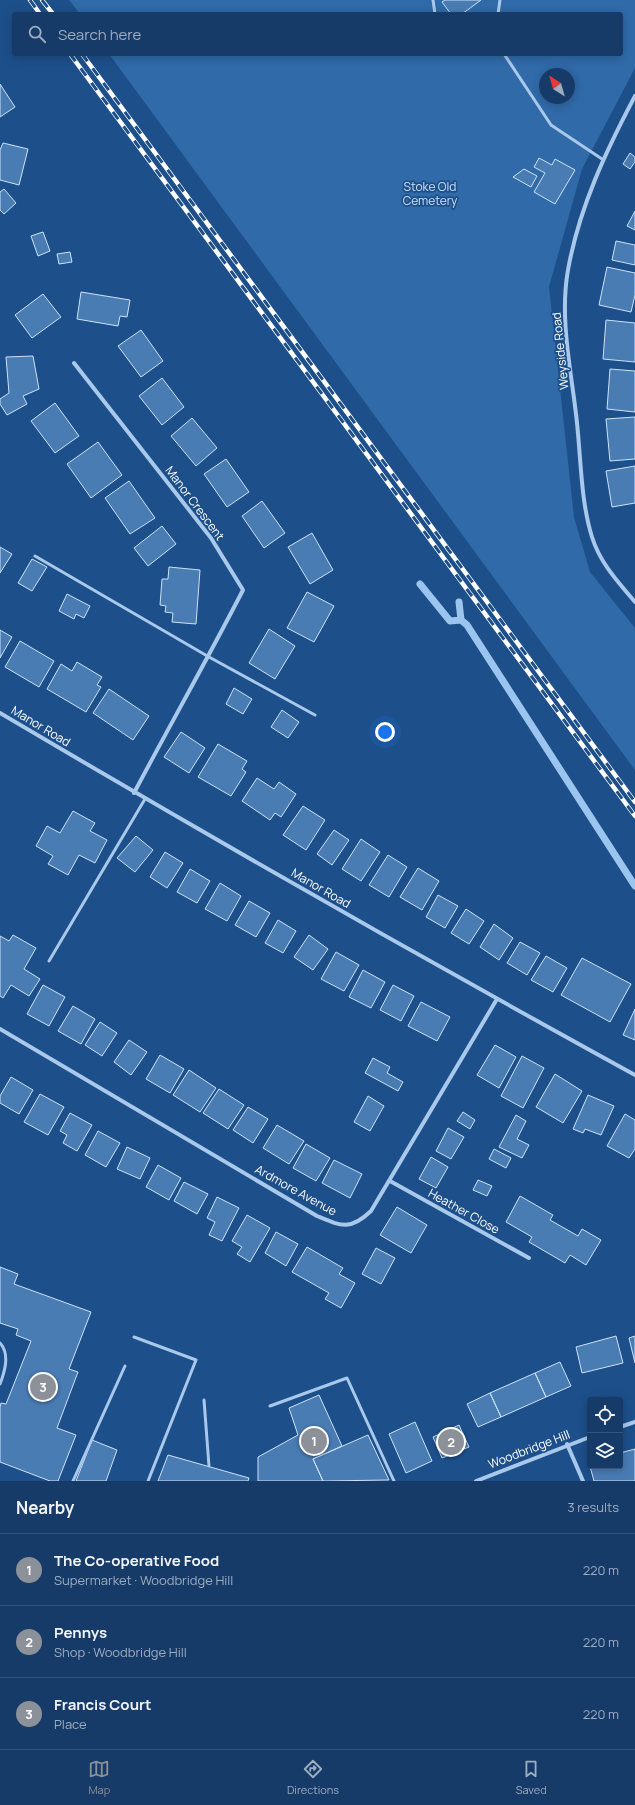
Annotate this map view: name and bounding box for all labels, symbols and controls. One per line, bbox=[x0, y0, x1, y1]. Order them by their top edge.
search box bbox=[12, 12, 623, 56]
icon: search bbox=[26, 23, 48, 45]
text: Search here bbox=[58, 24, 141, 45]
north arrow bbox=[539, 68, 575, 104]
park label: Stoke Old Cemetery bbox=[403, 178, 458, 209]
street label: Weyside Road bbox=[547, 311, 573, 391]
street label: Manor Crescent bbox=[161, 462, 229, 544]
street label: Manor Road bbox=[8, 702, 74, 750]
your location bbox=[375, 722, 395, 742]
street label: Manor Road bbox=[288, 864, 354, 912]
street label: Ardmore Avenue bbox=[252, 1161, 340, 1219]
street label: Heather Close bbox=[425, 1184, 503, 1238]
pin: 3 bbox=[30, 1372, 56, 1402]
map controls bbox=[587, 1397, 623, 1469]
button: locate bbox=[587, 1397, 623, 1433]
pin: 1 bbox=[301, 1426, 327, 1456]
street label: Woodbridge Hill bbox=[486, 1426, 572, 1472]
pin: 2 bbox=[438, 1427, 464, 1457]
button: layers bbox=[587, 1433, 623, 1469]
text: Nearby bbox=[16, 1496, 74, 1519]
text: 3 results bbox=[567, 1498, 619, 1516]
text: The Co-operative Food bbox=[54, 1550, 219, 1571]
text: 1 bbox=[26, 1561, 32, 1579]
text: 220 m bbox=[583, 1561, 619, 1579]
text: Supermarket · Woodbridge Hill bbox=[54, 1571, 233, 1589]
text: Pennys bbox=[54, 1622, 107, 1643]
text: 2 bbox=[25, 1633, 33, 1651]
text: 220 m bbox=[583, 1633, 619, 1651]
text: Shop · Woodbridge Hill bbox=[54, 1643, 187, 1661]
text: Francis Court bbox=[54, 1694, 152, 1715]
text: 3 bbox=[25, 1705, 33, 1723]
text: 220 m bbox=[583, 1705, 619, 1723]
text: Place bbox=[54, 1715, 87, 1733]
tab: Map bbox=[88, 1758, 110, 1797]
tab: Directions bbox=[287, 1758, 339, 1797]
tab: Saved bbox=[516, 1758, 547, 1797]

